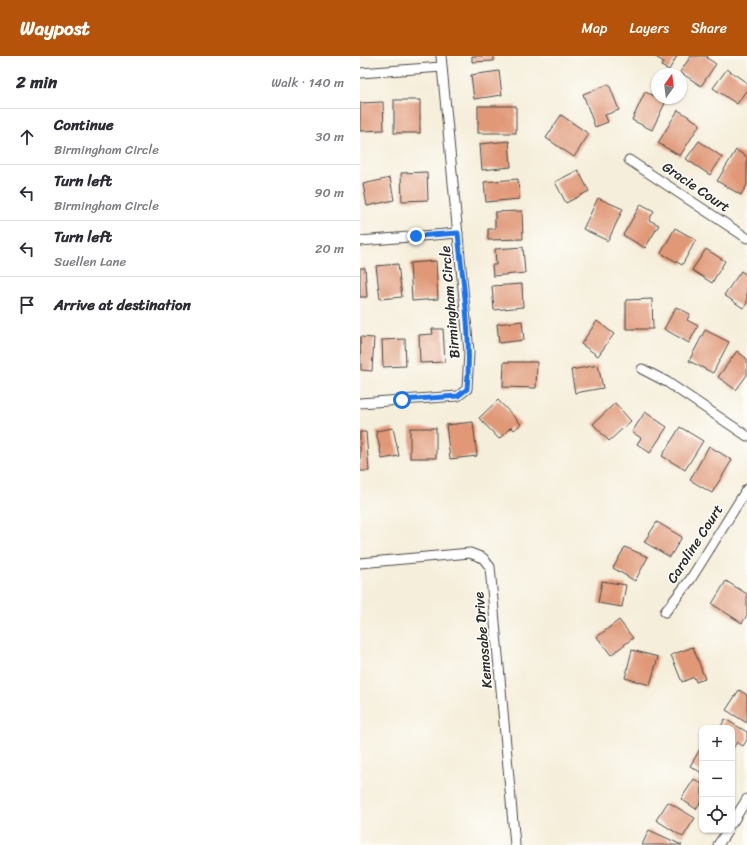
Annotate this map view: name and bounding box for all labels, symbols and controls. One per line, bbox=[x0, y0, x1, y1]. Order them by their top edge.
text: Waypost bbox=[20, 12, 90, 45]
text: Map bbox=[582, 16, 607, 41]
text: Layers bbox=[629, 16, 669, 41]
text: Share bbox=[691, 16, 727, 41]
text: 2 min bbox=[16, 67, 57, 97]
north arrow bbox=[651, 68, 687, 104]
text: Walk · 140 m bbox=[271, 71, 344, 94]
text: Continue bbox=[54, 112, 114, 138]
text: 30 m bbox=[315, 125, 344, 148]
icon: ahead bbox=[16, 126, 38, 148]
text: Birmingham Circle bbox=[54, 138, 159, 161]
street label: Gracie Court bbox=[657, 155, 735, 219]
text: Turn left bbox=[54, 168, 112, 194]
text: 90 m bbox=[314, 181, 344, 204]
icon: left bbox=[16, 182, 38, 204]
text: Birmingham Circle bbox=[54, 194, 159, 217]
text: Turn left bbox=[54, 224, 112, 250]
route end bbox=[407, 227, 425, 245]
text: 20 m bbox=[315, 237, 344, 260]
icon: left bbox=[16, 238, 38, 260]
street label: Birmingham Circle bbox=[433, 245, 467, 359]
text: Suellen Lane bbox=[54, 250, 126, 273]
text: Arrive at destination bbox=[54, 292, 191, 318]
icon: arrive bbox=[16, 294, 38, 316]
route start bbox=[393, 391, 411, 409]
street label: Caroline Court bbox=[660, 499, 730, 589]
street label: Kemosabe Drive bbox=[466, 591, 500, 689]
map controls bbox=[699, 725, 735, 833]
button: + bbox=[699, 725, 735, 761]
button: − bbox=[699, 761, 735, 797]
button: locate bbox=[699, 797, 735, 833]

